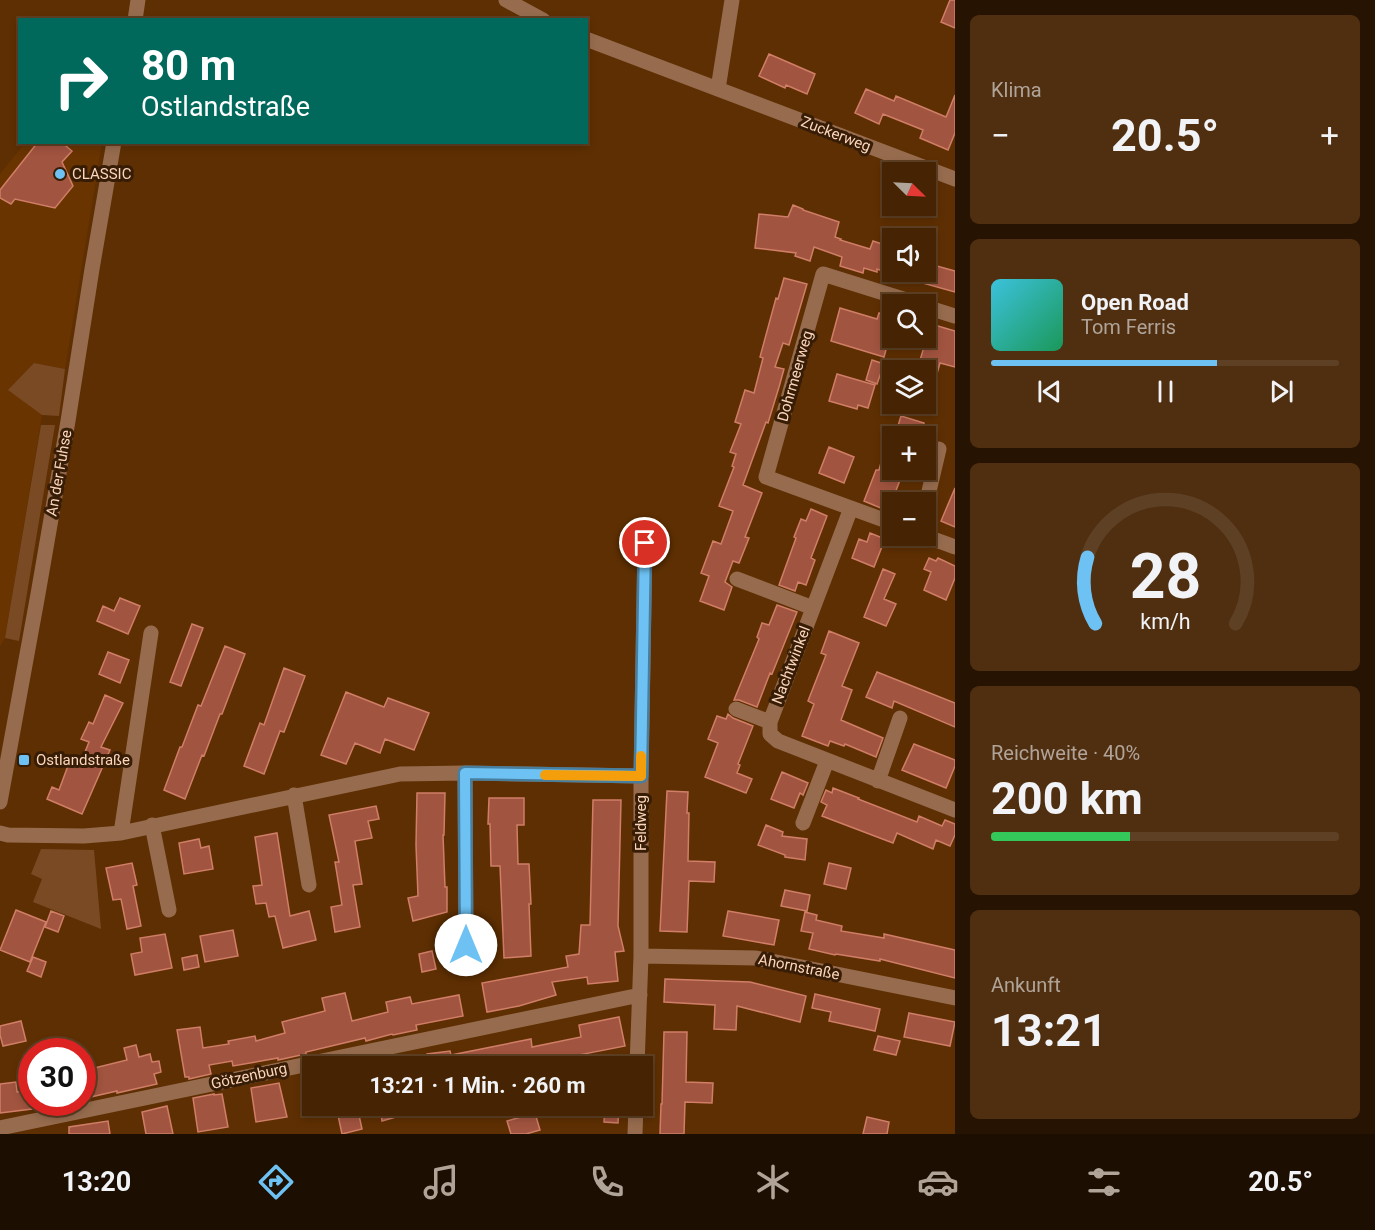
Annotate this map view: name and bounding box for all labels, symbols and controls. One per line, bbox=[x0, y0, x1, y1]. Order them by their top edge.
text: 80 m bbox=[141, 41, 236, 90]
icon: right bbox=[42, 42, 120, 120]
text: Klima bbox=[991, 78, 1042, 102]
text: Ostlandstraße bbox=[141, 91, 310, 123]
text: 20.5° bbox=[1111, 109, 1219, 162]
street label: Zuckerweg bbox=[799, 112, 873, 156]
text: − bbox=[991, 116, 1010, 155]
text: + bbox=[1320, 116, 1339, 155]
north arrow bbox=[882, 162, 936, 216]
map controls bbox=[882, 162, 936, 546]
place label: CLASSIC bbox=[72, 165, 132, 183]
marker: CLASSIC bbox=[53, 167, 67, 181]
button: sound bbox=[882, 228, 936, 282]
text: Open Road bbox=[1081, 290, 1189, 315]
button: search bbox=[882, 294, 936, 348]
text: Tom Ferris bbox=[1081, 315, 1176, 339]
street label: Dohrmeerweg bbox=[773, 328, 817, 424]
button: layers bbox=[882, 360, 936, 414]
icon: previous bbox=[1033, 375, 1066, 408]
icon: pause bbox=[1149, 375, 1182, 408]
icon: next bbox=[1265, 375, 1298, 408]
button: + bbox=[882, 426, 936, 480]
street label: An der Fuhse bbox=[43, 428, 75, 518]
button: − bbox=[882, 492, 936, 546]
pin bbox=[619, 517, 670, 568]
icon: arrive bbox=[628, 526, 661, 559]
text: 28 bbox=[1129, 540, 1201, 613]
text: km/h bbox=[1140, 609, 1190, 634]
street label: Nachtwinkel bbox=[768, 623, 814, 707]
text: Reichweite · 40% bbox=[991, 741, 1140, 765]
place label: Ostlandstraße bbox=[36, 751, 130, 769]
marker: Ostlandstraße bbox=[17, 753, 31, 767]
text: 200 km bbox=[991, 772, 1143, 825]
street label: Feldweg bbox=[632, 795, 650, 851]
position arrow bbox=[434, 913, 498, 977]
street label: Ahornstraße bbox=[757, 950, 841, 984]
text: Ankunft bbox=[991, 973, 1061, 997]
text: 13:21 bbox=[991, 1004, 1107, 1057]
speed limit sign: 30 bbox=[18, 1038, 96, 1116]
street label: Götzenburg bbox=[209, 1059, 289, 1093]
text: 13:21 · 1 Min. · 260 m bbox=[369, 1073, 586, 1098]
icon: directions bbox=[255, 1161, 297, 1203]
icon: music bbox=[420, 1161, 462, 1203]
icon: phone bbox=[586, 1161, 628, 1203]
icon: climate bbox=[752, 1161, 794, 1203]
icon: car bbox=[917, 1161, 959, 1203]
icon: filters bbox=[1083, 1161, 1125, 1203]
text: 13:20 bbox=[62, 1166, 131, 1198]
text: 20.5° bbox=[1248, 1166, 1313, 1198]

